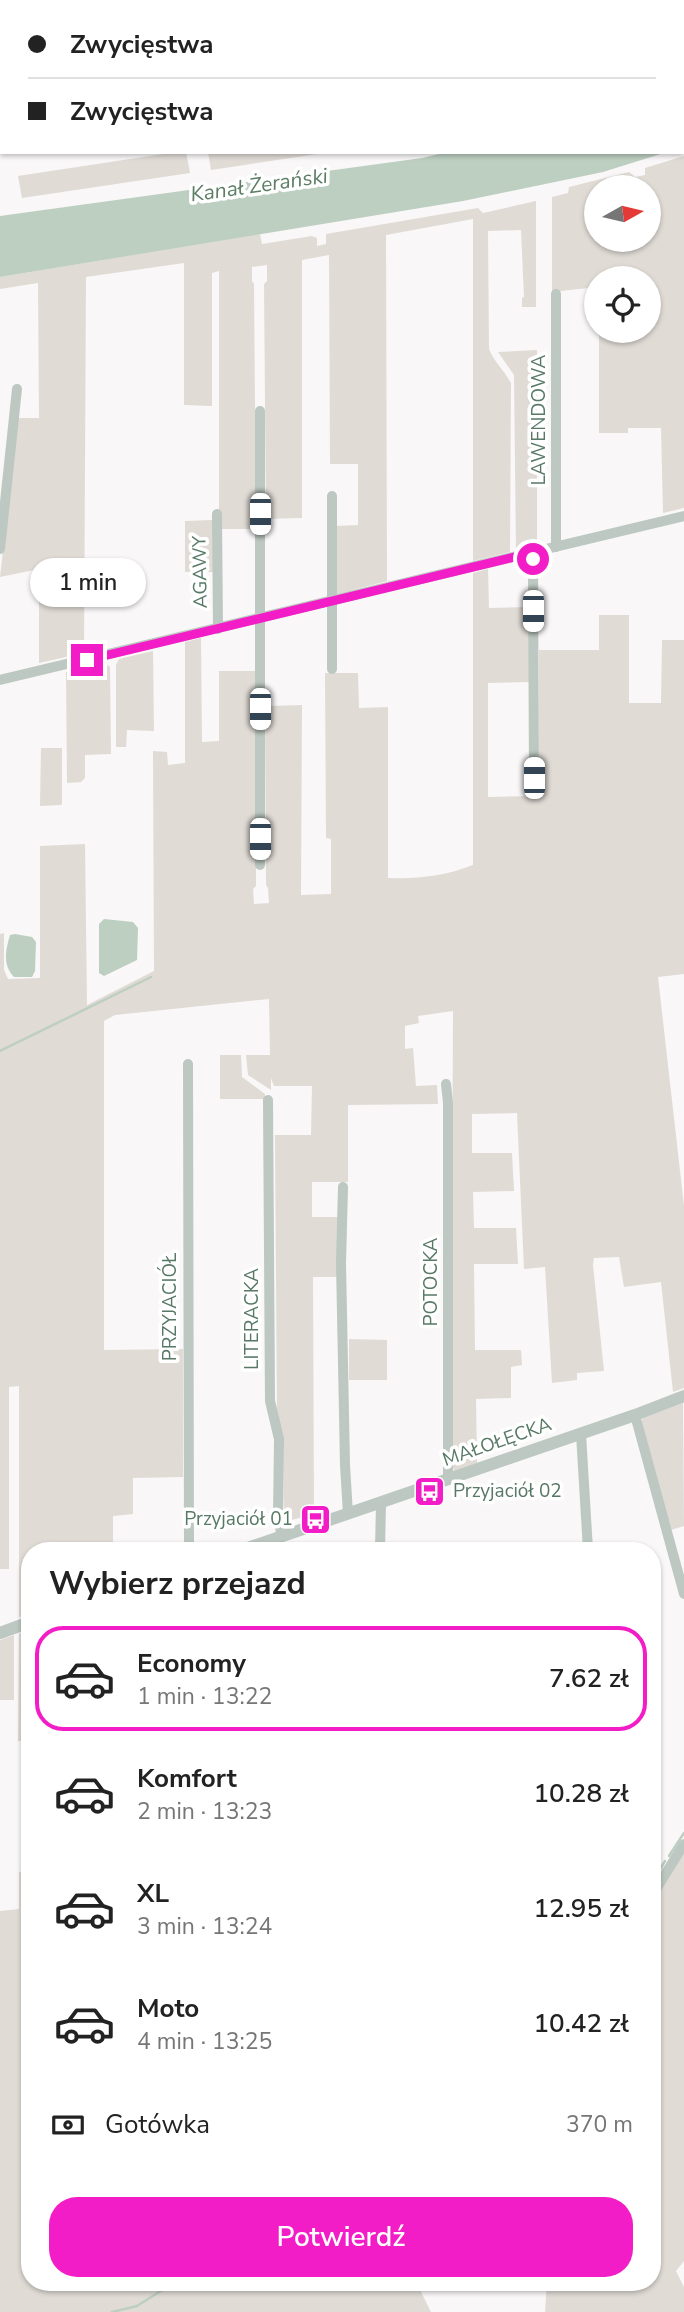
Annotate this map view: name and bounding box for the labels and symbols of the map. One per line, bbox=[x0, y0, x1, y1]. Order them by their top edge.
water label: Kanał Żerański bbox=[189, 161, 330, 208]
north arrow bbox=[584, 175, 662, 252]
street label: LAWENDOWA bbox=[526, 354, 552, 485]
car bbox=[250, 493, 271, 535]
street label: AGAWY bbox=[186, 535, 214, 609]
route start bbox=[517, 543, 549, 575]
callout: 1 min bbox=[29, 558, 145, 608]
car bbox=[523, 590, 544, 632]
route end bbox=[71, 644, 103, 676]
car bbox=[250, 688, 271, 730]
car bbox=[524, 757, 545, 799]
car bbox=[250, 818, 271, 860]
street label: POTOCKA bbox=[418, 1237, 444, 1326]
street label: PRZYJACIÓŁ bbox=[157, 1252, 183, 1361]
street label: LITERACKA bbox=[239, 1268, 265, 1370]
street label: MAŁOŁĘCKA bbox=[439, 1411, 555, 1473]
bus stop icon: Przyjaciół 02 bbox=[413, 1474, 447, 1508]
place label: Przyjaciół 02 bbox=[453, 1478, 562, 1504]
bus stop icon: Przyjaciół 01 bbox=[299, 1502, 333, 1536]
place label: Przyjaciół 01 bbox=[184, 1506, 293, 1532]

